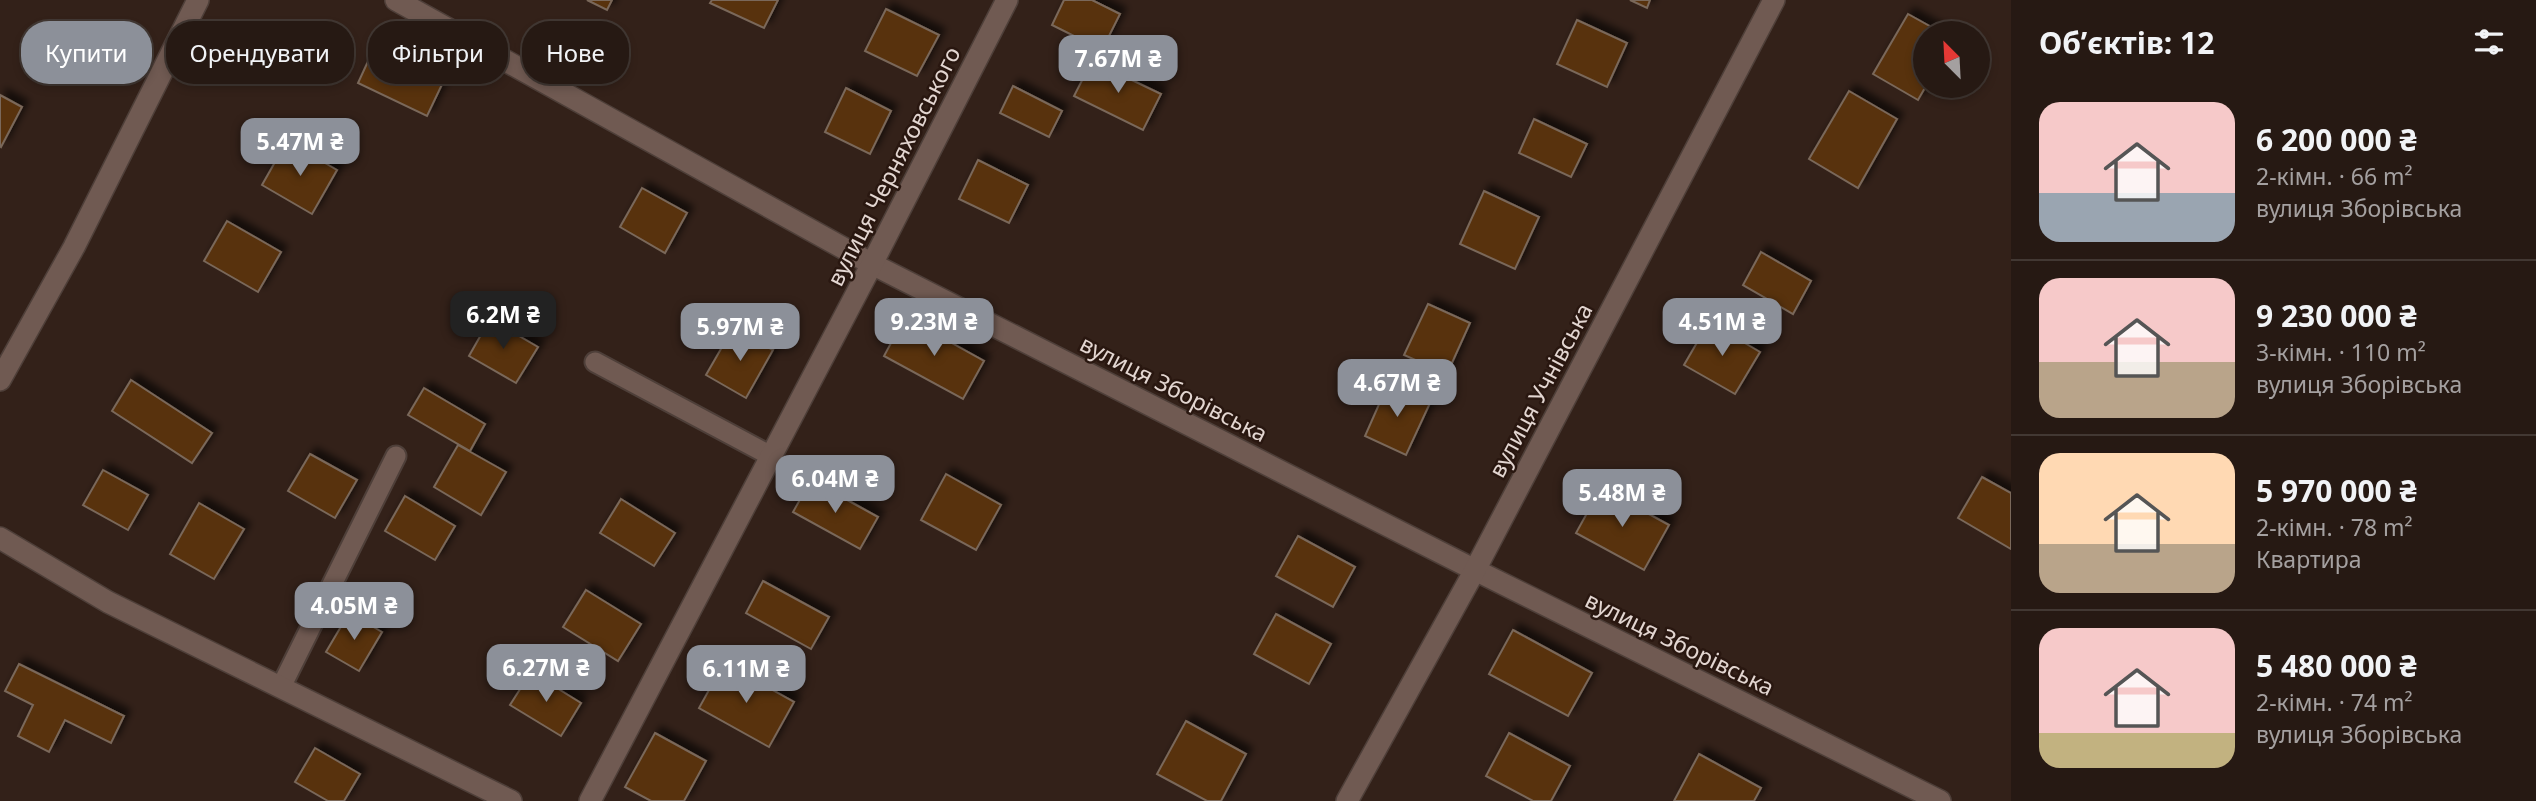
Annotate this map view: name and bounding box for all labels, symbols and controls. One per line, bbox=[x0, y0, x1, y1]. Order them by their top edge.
chip: Купити bbox=[21, 21, 152, 84]
chip: Орендувати bbox=[166, 21, 354, 84]
chip: Фільтри bbox=[368, 21, 508, 84]
chip: Нове bbox=[522, 21, 629, 84]
north arrow bbox=[1913, 21, 1990, 98]
map controls bbox=[1913, 21, 1990, 98]
text: Об’єктів: 12 bbox=[2039, 22, 2214, 63]
icon: filters bbox=[2470, 23, 2508, 61]
pin: 7.67M ₴ bbox=[1053, 36, 1183, 95]
street label: вулиця Черняховського bbox=[819, 41, 967, 291]
text: 7.67M ₴ bbox=[1075, 42, 1161, 74]
pin: 5.47M ₴ bbox=[235, 118, 365, 178]
text: 6 200 000 ₴ bbox=[2256, 119, 2417, 160]
text: 5.47M ₴ bbox=[257, 125, 343, 157]
icon: home bbox=[2095, 130, 2179, 214]
text: 2-кімн. · 66 m² bbox=[2256, 160, 2413, 192]
text: вулиця Зборівська bbox=[2256, 192, 2462, 224]
pin: 6.2M ₴ bbox=[446, 292, 560, 351]
text: 9 230 000 ₴ bbox=[2256, 295, 2417, 336]
street label: вулиця Учнівська bbox=[1481, 297, 1599, 483]
text: 6.2M ₴ bbox=[466, 298, 540, 330]
pin: 9.23M ₴ bbox=[869, 298, 999, 358]
pin: 4.51M ₴ bbox=[1657, 298, 1787, 358]
pin: 5.97M ₴ bbox=[675, 304, 805, 363]
text: 9.23M ₴ bbox=[891, 305, 977, 337]
text: 4.51M ₴ bbox=[1679, 305, 1765, 337]
icon: home bbox=[2095, 306, 2179, 390]
text: 5.97M ₴ bbox=[697, 310, 783, 342]
street label: вулиця Зборівська bbox=[1075, 327, 1273, 449]
text: 3-кімн. · 110 m² bbox=[2256, 336, 2426, 368]
pin: 4.67M ₴ bbox=[1332, 360, 1462, 419]
text: 4.67M ₴ bbox=[1354, 366, 1440, 398]
text: вулиця Зборівська bbox=[2256, 368, 2462, 400]
pin: 6.04M ₴ bbox=[770, 456, 900, 515]
text: 6.04M ₴ bbox=[792, 462, 878, 494]
pin: 5.48M ₴ bbox=[1557, 470, 1687, 529]
text: 5 970 000 ₴ bbox=[2256, 470, 2417, 511]
text: 5.48M ₴ bbox=[1579, 476, 1665, 508]
icon: home bbox=[2095, 481, 2179, 565]
text: 2-кімн. · 78 m² bbox=[2256, 511, 2413, 543]
text: Квартира bbox=[2256, 543, 2362, 575]
pin: 4.05M ₴ bbox=[289, 582, 419, 642]
street label: вулиця Зборівська bbox=[1580, 583, 1780, 703]
text: 4.05M ₴ bbox=[311, 589, 397, 621]
pin: 6.27M ₴ bbox=[481, 644, 611, 704]
text: 5 480 000 ₴ bbox=[2256, 645, 2417, 686]
pin: 6.11M ₴ bbox=[681, 646, 811, 705]
text: 6.27M ₴ bbox=[503, 651, 589, 683]
text: 6.11M ₴ bbox=[703, 652, 789, 684]
icon: home bbox=[2095, 656, 2179, 740]
text: 2-кімн. · 74 m² bbox=[2256, 686, 2413, 718]
text: вулиця Зборівська bbox=[2256, 718, 2462, 750]

